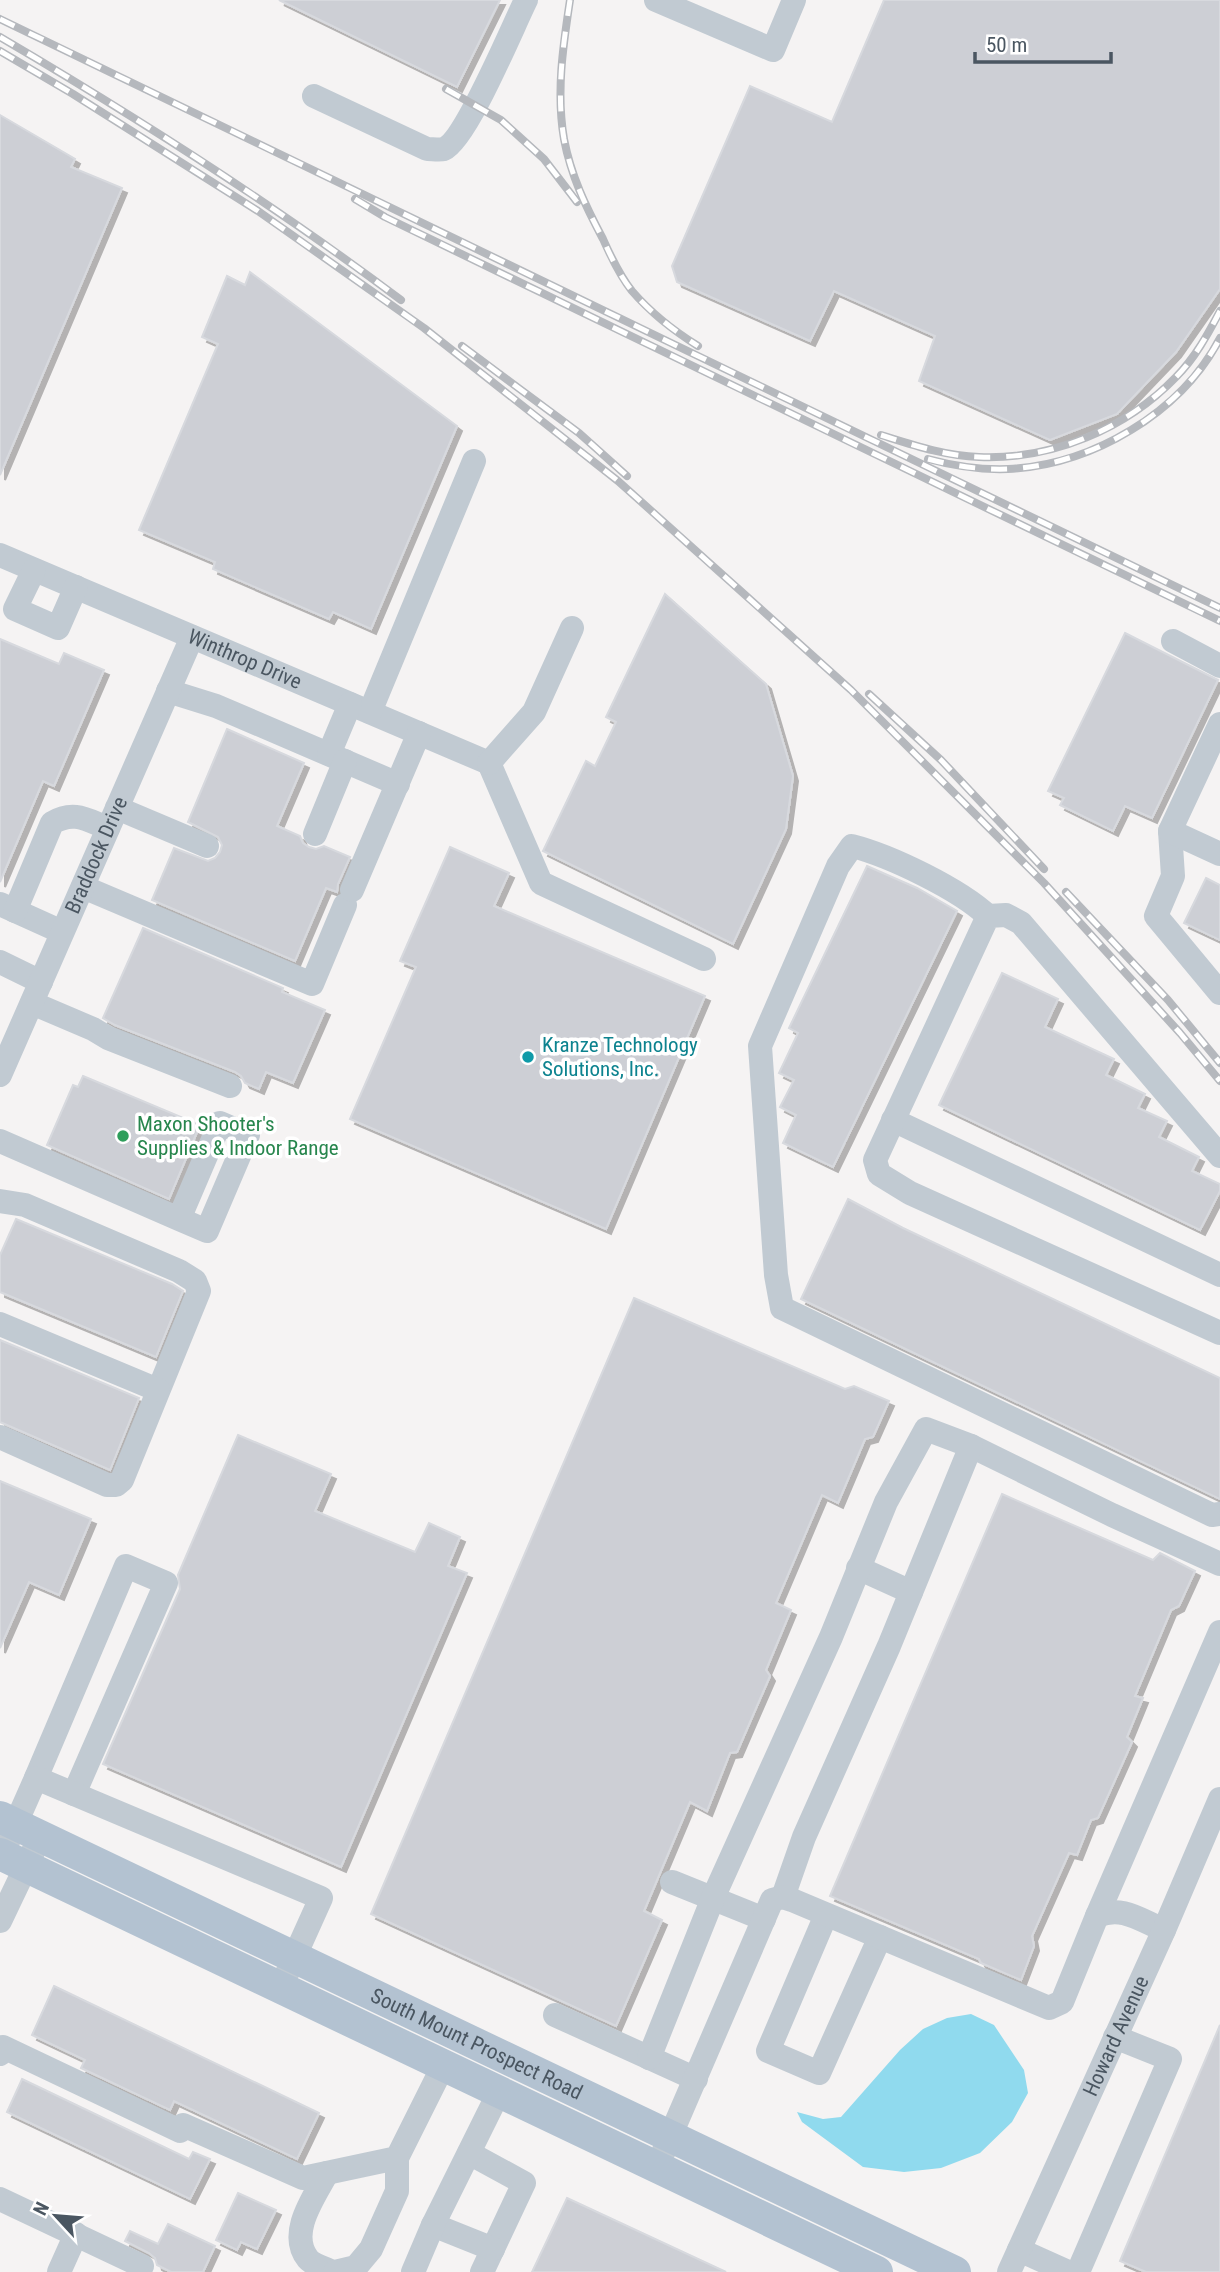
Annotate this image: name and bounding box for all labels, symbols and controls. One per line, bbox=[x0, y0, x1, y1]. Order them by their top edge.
scale bar bbox=[975, 21, 1112, 65]
text: 50 m bbox=[986, 33, 1027, 57]
street label: Winthrop Drive bbox=[184, 624, 305, 694]
street label: Braddock Drive bbox=[60, 793, 132, 917]
place label: Kranze Technology Solutions, Inc. bbox=[542, 1033, 698, 1081]
marker: Kranze Technology Solutions, Inc. bbox=[520, 1049, 536, 1065]
place label: Maxon Shooter's Supplies & Indoor Range bbox=[137, 1112, 339, 1160]
marker: Maxon Shooter's Supplies & Indoor Range bbox=[115, 1128, 131, 1144]
street label: Howard Avenue bbox=[1078, 1972, 1154, 2100]
street label: South Mount Prospect Road bbox=[367, 1983, 586, 2105]
north arrow bbox=[21, 2181, 91, 2251]
text: N bbox=[28, 2198, 54, 2219]

